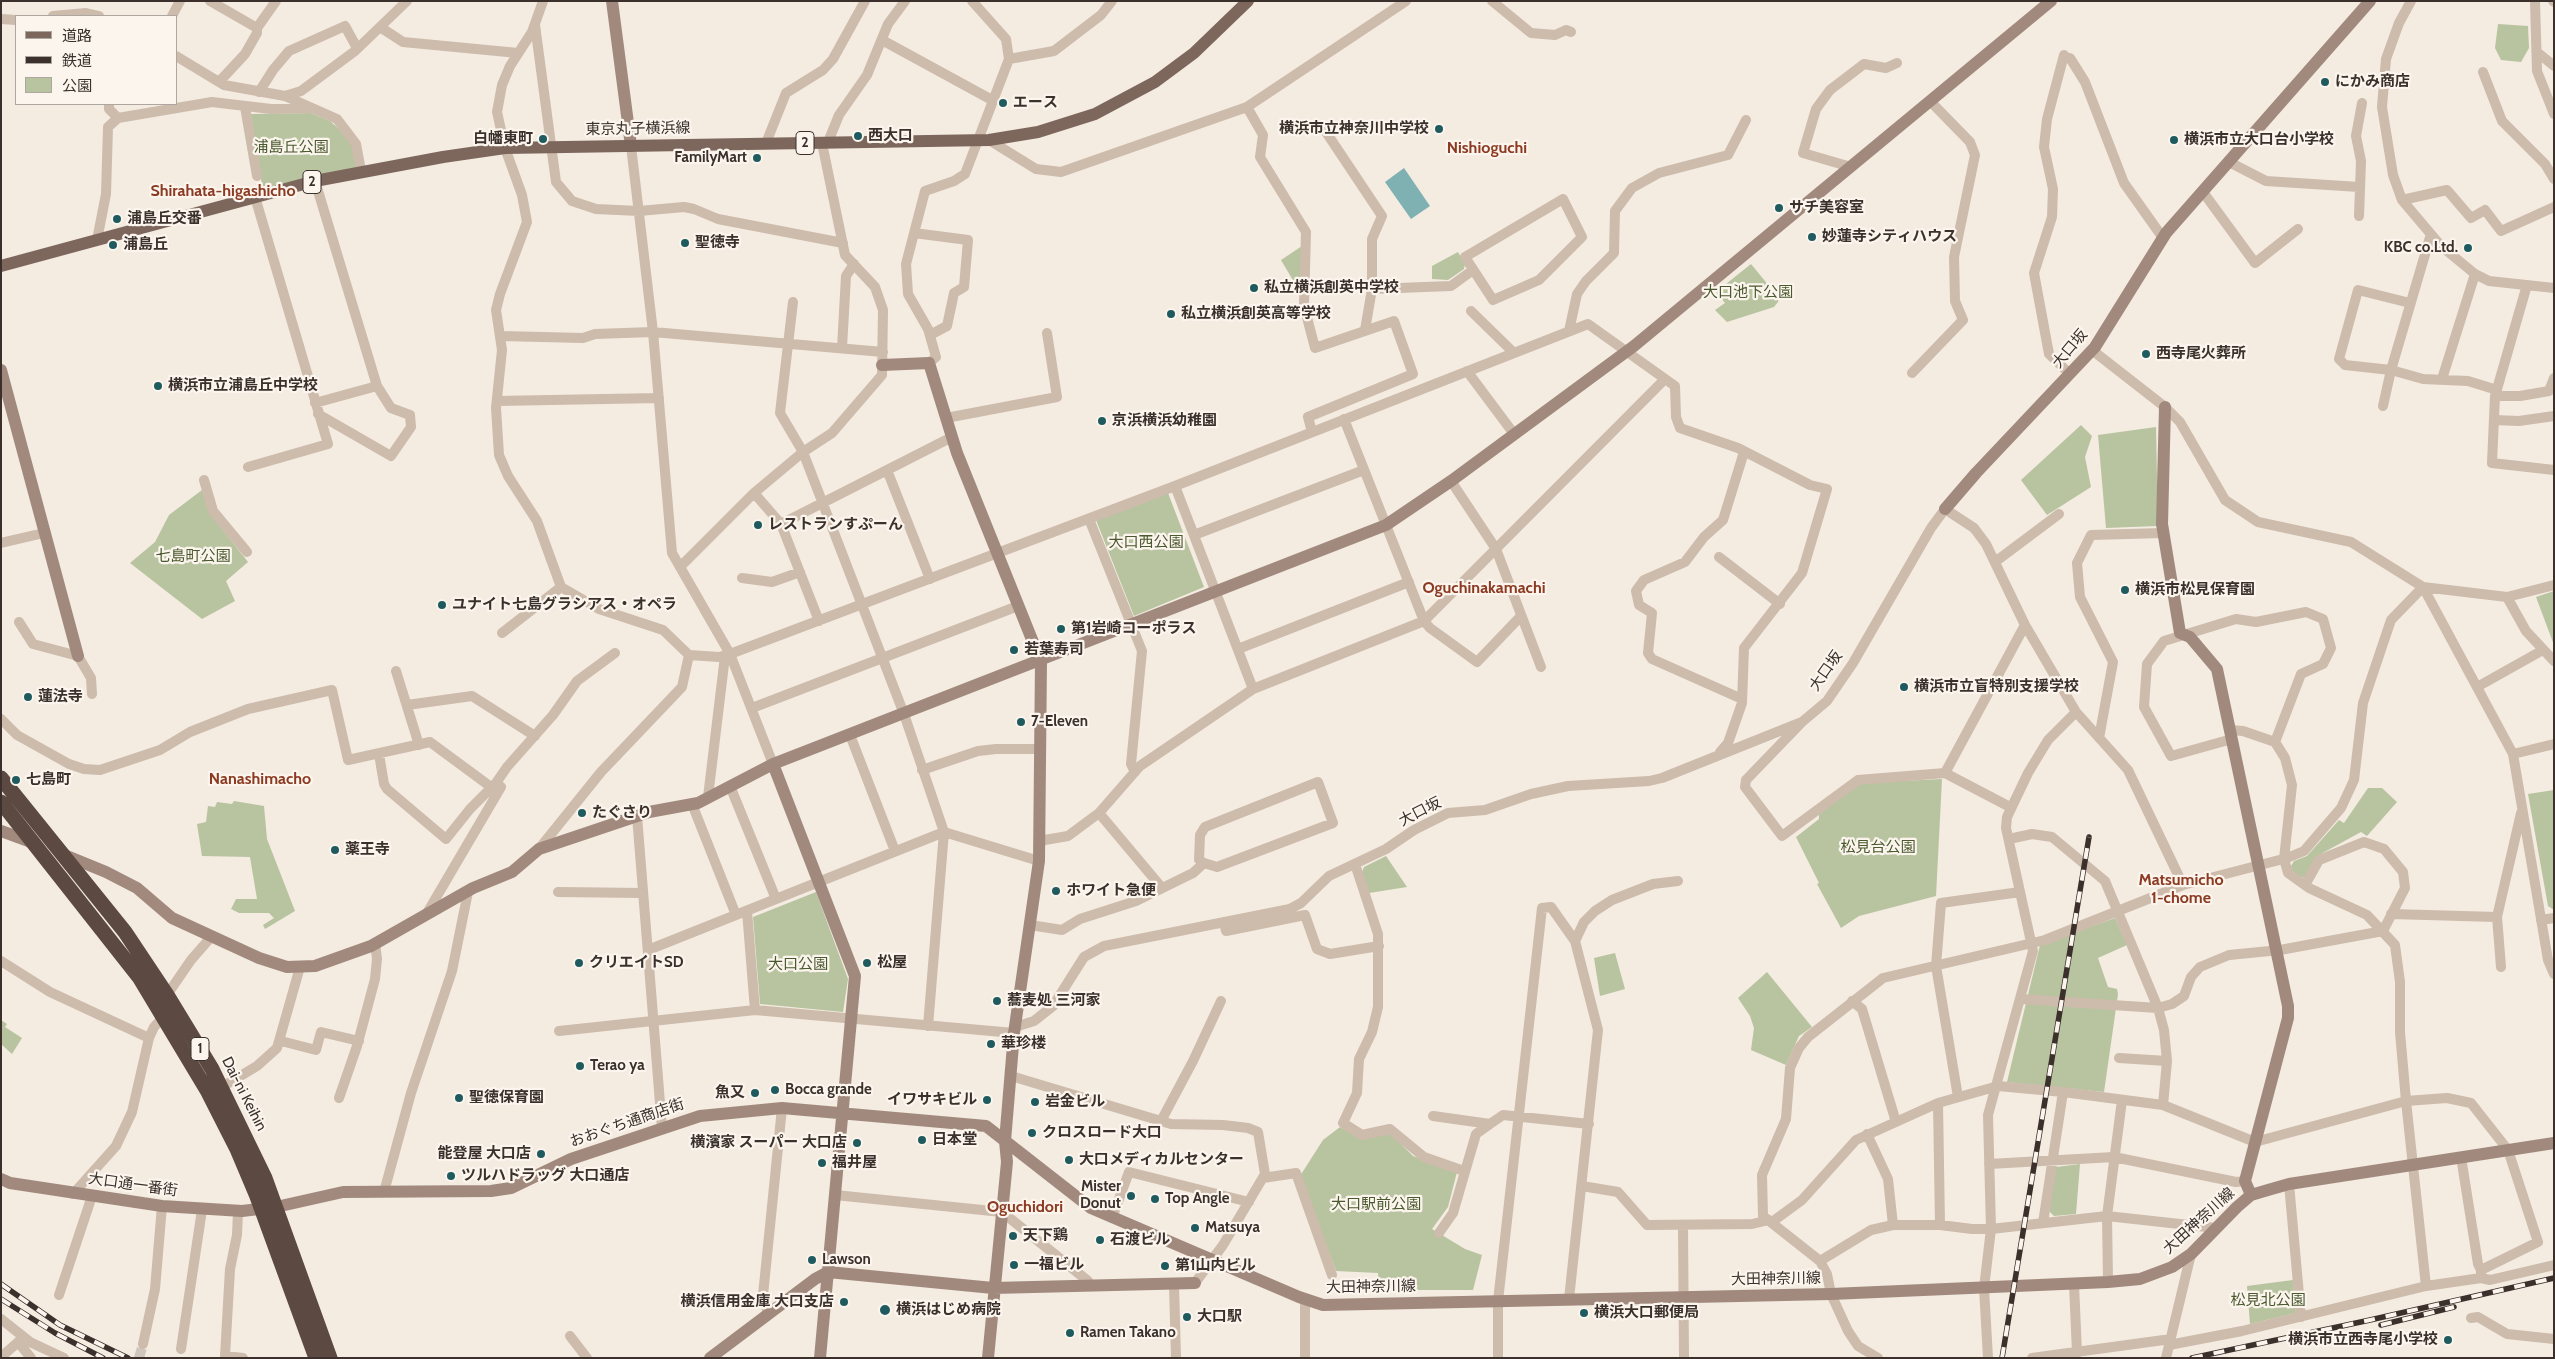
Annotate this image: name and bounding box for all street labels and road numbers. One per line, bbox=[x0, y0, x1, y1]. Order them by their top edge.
street label: 東京丸子横浜線 bbox=[585, 119, 691, 139]
road number: 2 bbox=[796, 132, 814, 154]
road number: 2 bbox=[303, 170, 321, 193]
street label: 大口坂 bbox=[2049, 326, 2091, 372]
street label: 大口坂 bbox=[1806, 647, 1846, 695]
street label: 大口坂 bbox=[1396, 794, 1444, 830]
road number: 1 bbox=[191, 1038, 209, 1060]
street label: Dai-ni Keihin bbox=[218, 1054, 270, 1134]
street label: おおぐち通商店街 bbox=[567, 1095, 687, 1151]
street label: 大口通一番街 bbox=[87, 1170, 179, 1200]
street label: 大田神奈川線 bbox=[2160, 1184, 2238, 1258]
street label: 大田神奈川線 bbox=[1731, 1269, 1821, 1289]
street label: 大田神奈川線 bbox=[1326, 1277, 1416, 1297]

